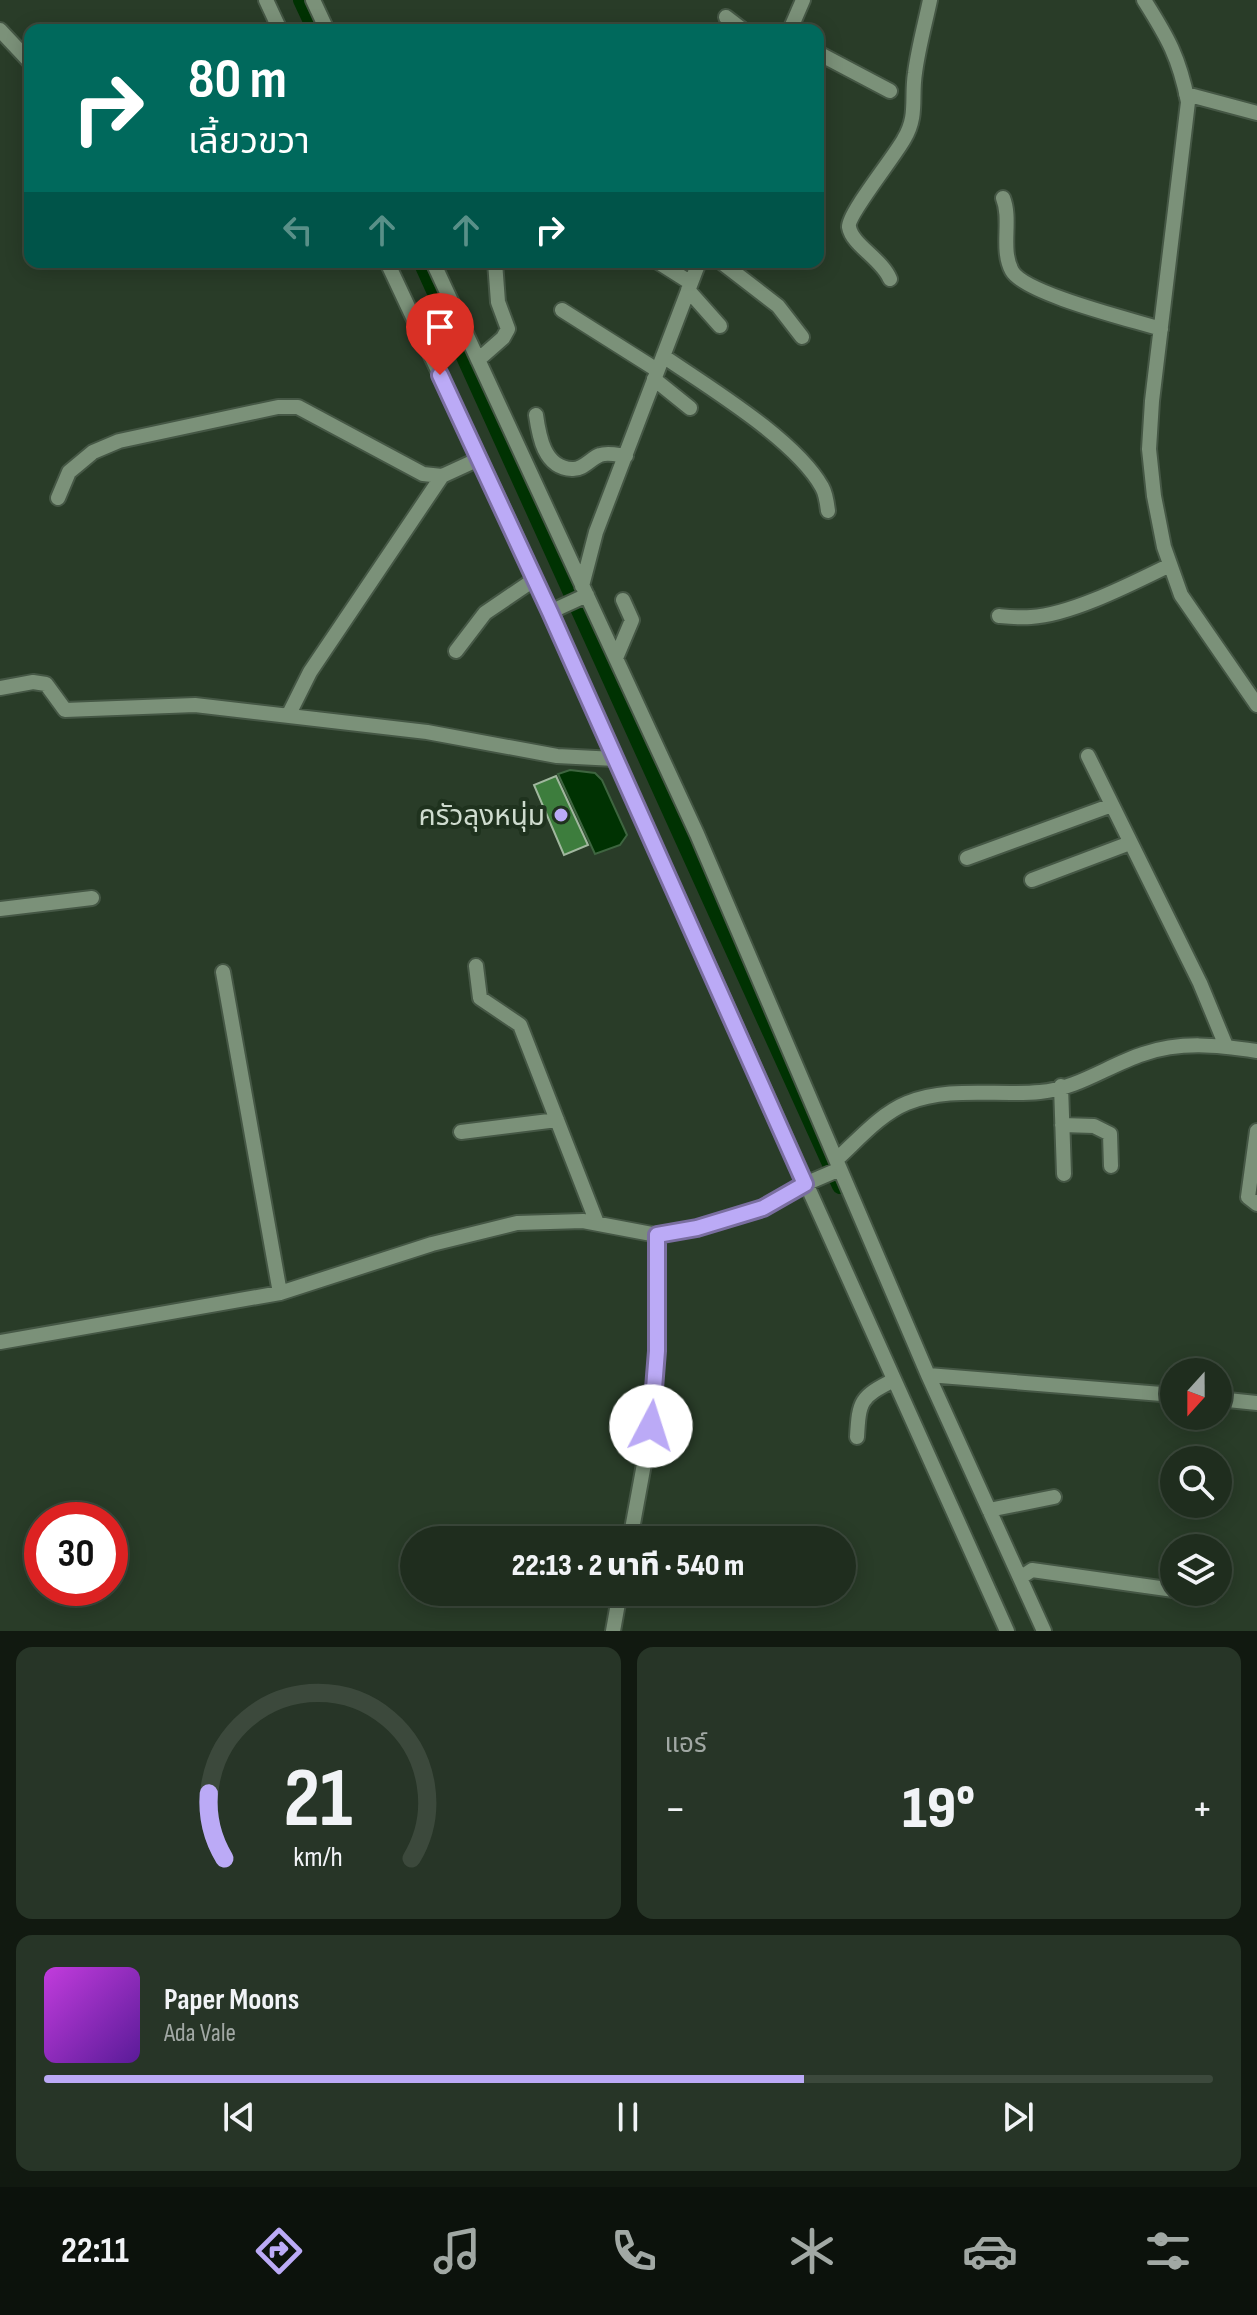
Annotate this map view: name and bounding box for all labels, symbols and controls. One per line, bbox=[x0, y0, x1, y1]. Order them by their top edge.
text: 80 m bbox=[188, 47, 287, 114]
icon: right bbox=[56, 56, 160, 160]
text: เลี้ยวขวา bbox=[188, 121, 310, 164]
icon: left bbox=[276, 208, 320, 252]
icon: ahead bbox=[360, 208, 404, 252]
icon: ahead bbox=[444, 208, 488, 252]
icon: right bbox=[528, 208, 572, 252]
pin bbox=[406, 293, 474, 375]
icon: arrive bbox=[418, 305, 462, 349]
place label: ครัวลุงหนุ่ม bbox=[419, 800, 545, 833]
marker: ครัวลุงหนุ่ม bbox=[552, 806, 570, 824]
north arrow bbox=[1160, 1358, 1232, 1430]
map controls bbox=[1160, 1358, 1232, 1606]
position arrow bbox=[609, 1384, 693, 1468]
button: search bbox=[1160, 1446, 1232, 1518]
speed limit sign: 30 bbox=[24, 1502, 128, 1606]
button: layers bbox=[1160, 1534, 1232, 1606]
text: 22:13 · 2 นาที · 540 m bbox=[512, 1548, 744, 1584]
text: แอร์ bbox=[665, 1729, 707, 1760]
text: 21 bbox=[284, 1750, 353, 1850]
text: 19° bbox=[902, 1773, 975, 1845]
text: − bbox=[665, 1783, 686, 1836]
text: + bbox=[1191, 1783, 1213, 1836]
text: km/h bbox=[294, 1840, 343, 1875]
text: Paper Moons bbox=[164, 1982, 299, 2018]
text: Ada Vale bbox=[164, 2018, 236, 2049]
icon: previous bbox=[217, 2095, 261, 2139]
icon: pause bbox=[606, 2095, 650, 2139]
icon: next bbox=[996, 2095, 1040, 2139]
icon: directions bbox=[251, 2223, 307, 2279]
icon: music bbox=[429, 2223, 485, 2279]
icon: phone bbox=[606, 2223, 662, 2279]
icon: climate bbox=[784, 2223, 840, 2279]
icon: car bbox=[962, 2223, 1018, 2279]
icon: filters bbox=[1140, 2223, 1196, 2279]
text: 22:11 bbox=[61, 2230, 129, 2273]

